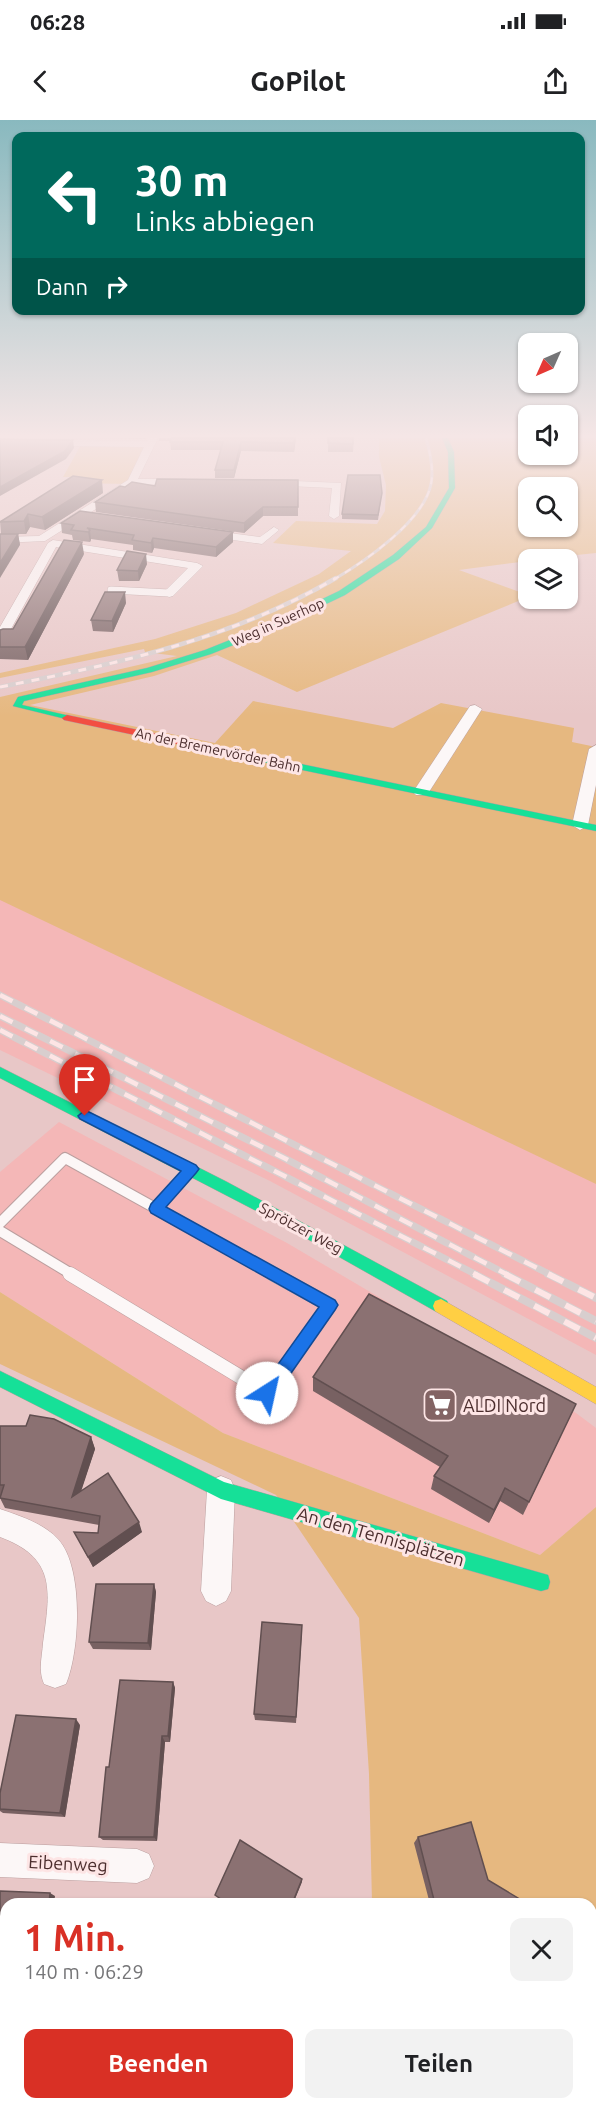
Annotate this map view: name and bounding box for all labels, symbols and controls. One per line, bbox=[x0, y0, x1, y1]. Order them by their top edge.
text: 06:28 bbox=[30, 9, 85, 34]
icon: back bbox=[24, 65, 57, 98]
icon: share bbox=[539, 65, 572, 98]
text: GoPilot bbox=[250, 66, 346, 96]
icon: left bbox=[36, 156, 114, 234]
text: 30 m bbox=[135, 157, 229, 204]
text: Links abbiegen bbox=[135, 206, 315, 236]
icon: right bbox=[100, 270, 133, 303]
text: Dann bbox=[36, 274, 88, 299]
north arrow bbox=[518, 333, 578, 393]
map controls bbox=[518, 333, 578, 609]
button: sound bbox=[518, 405, 578, 465]
button: search bbox=[518, 477, 578, 537]
button: layers bbox=[518, 549, 578, 609]
street label: Weg in Suerhop bbox=[229, 595, 327, 649]
street label: An der Bremervörder Bahn bbox=[134, 725, 302, 775]
pin bbox=[59, 1054, 110, 1116]
icon: arrive bbox=[68, 1063, 101, 1096]
street label: Sprötzer Weg bbox=[257, 1199, 345, 1257]
position arrow bbox=[235, 1361, 299, 1425]
supermarket icon: ALDI Nord bbox=[422, 1387, 458, 1423]
place label: ALDI Nord bbox=[463, 1395, 546, 1415]
street label: An den Tennisplätzen bbox=[295, 1503, 467, 1569]
street label: Eibenweg bbox=[28, 1851, 108, 1875]
text: 1 Min. bbox=[24, 1917, 125, 1958]
button: close bbox=[510, 1918, 573, 1981]
text: 140 m · 06:29 bbox=[24, 1960, 144, 1983]
button: Beenden bbox=[24, 2029, 293, 2098]
button: Teilen bbox=[305, 2029, 573, 2098]

